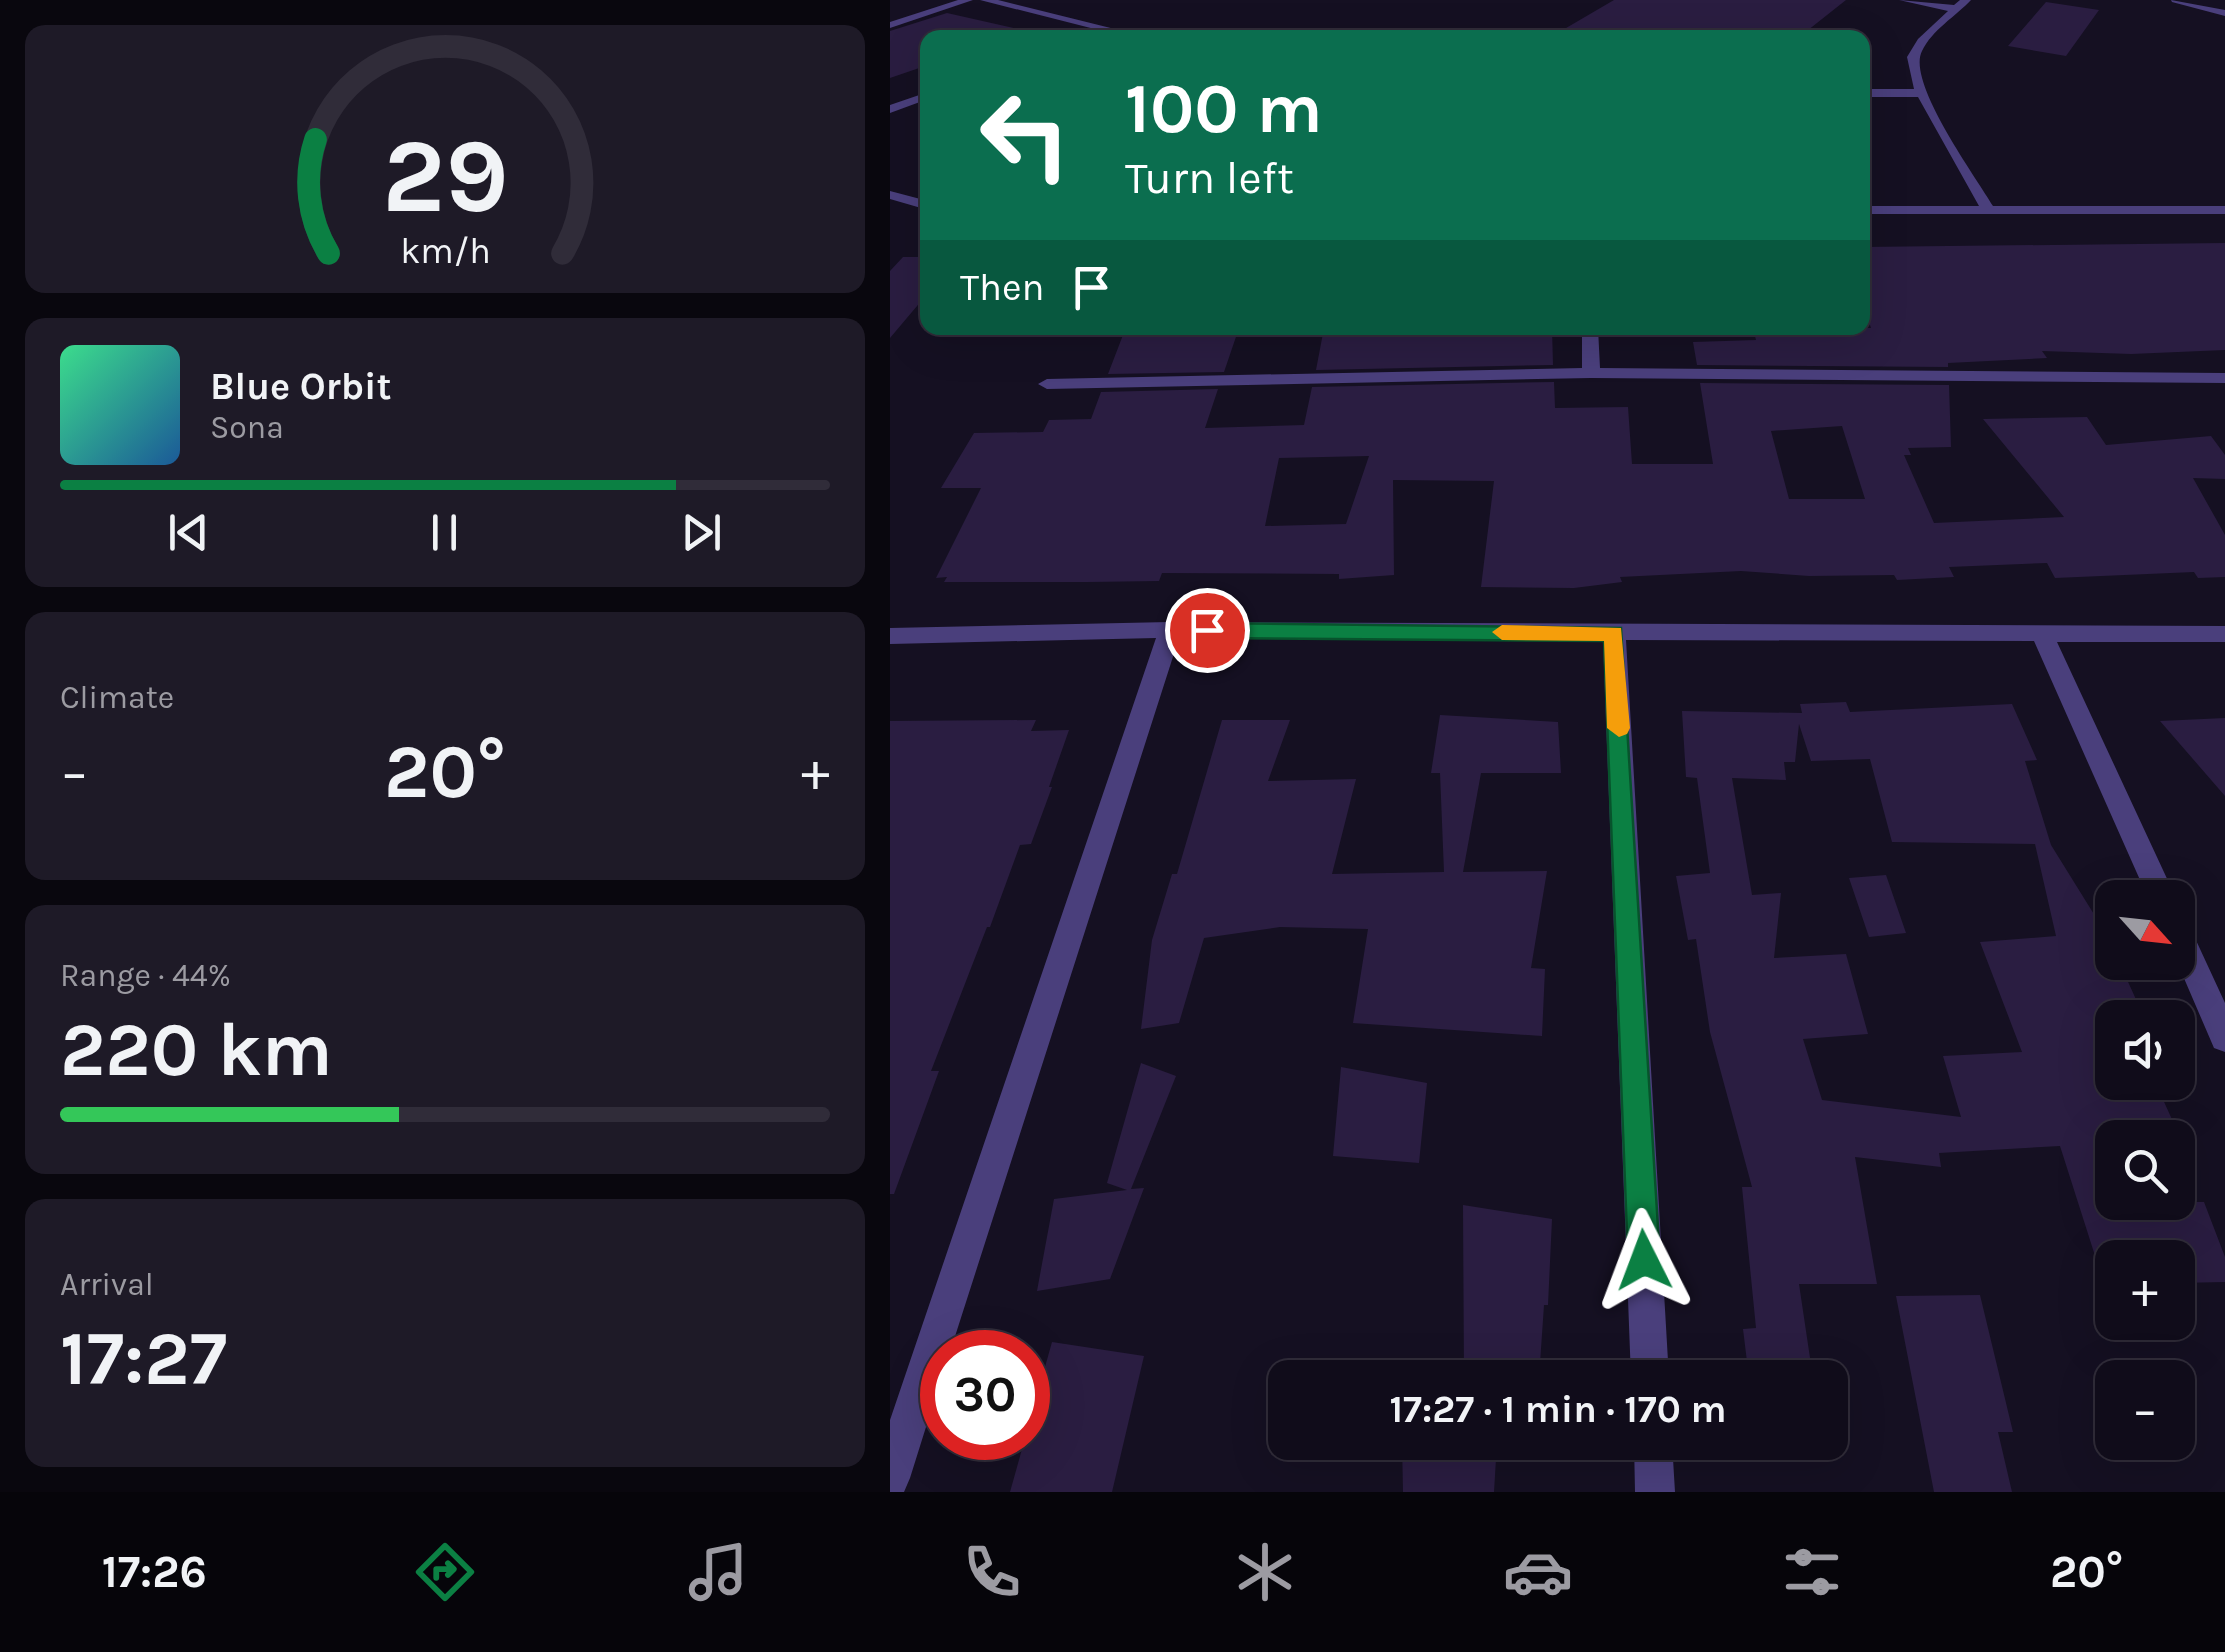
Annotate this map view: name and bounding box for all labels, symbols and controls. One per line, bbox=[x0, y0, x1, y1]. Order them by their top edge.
text: 100 m bbox=[1125, 68, 1323, 150]
icon: left bbox=[960, 70, 1090, 200]
text: 29 bbox=[382, 116, 508, 237]
text: Turn left bbox=[1125, 152, 1294, 204]
text: km/h bbox=[400, 230, 490, 272]
icon: arrive bbox=[1064, 260, 1119, 315]
text: Then bbox=[960, 265, 1044, 310]
text: Blue Orbit bbox=[210, 364, 391, 409]
text: Sona bbox=[210, 409, 284, 446]
icon: previous bbox=[161, 505, 216, 560]
icon: pause bbox=[417, 505, 472, 560]
icon: next bbox=[674, 505, 729, 560]
pin bbox=[1165, 588, 1250, 673]
icon: arrive bbox=[1180, 603, 1235, 658]
text: Climate bbox=[60, 679, 174, 716]
text: 20° bbox=[384, 728, 506, 816]
text: − bbox=[60, 740, 89, 804]
text: + bbox=[801, 740, 830, 804]
north arrow bbox=[2095, 880, 2195, 980]
map controls bbox=[2095, 880, 2195, 1460]
text: Range · 44% bbox=[60, 957, 231, 994]
button: sound bbox=[2095, 1000, 2195, 1100]
text: 220 km bbox=[60, 1006, 333, 1094]
button: search bbox=[2095, 1120, 2195, 1220]
position arrow bbox=[1592, 1208, 1696, 1312]
button: + bbox=[2095, 1240, 2195, 1340]
text: Arrival bbox=[60, 1266, 154, 1303]
text: 17:27 bbox=[60, 1315, 227, 1403]
speed limit sign: 30 bbox=[920, 1330, 1050, 1460]
button: − bbox=[2095, 1360, 2195, 1460]
text: 17:27 · 1 min · 170 m bbox=[1390, 1387, 1726, 1432]
icon: directions bbox=[410, 1537, 480, 1607]
icon: music bbox=[683, 1537, 753, 1607]
icon: phone bbox=[957, 1537, 1027, 1607]
icon: climate bbox=[1230, 1537, 1300, 1607]
icon: car bbox=[1503, 1537, 1573, 1607]
icon: filters bbox=[1777, 1537, 1847, 1607]
text: 17:26 bbox=[102, 1546, 207, 1598]
text: 20° bbox=[2050, 1546, 2123, 1598]

